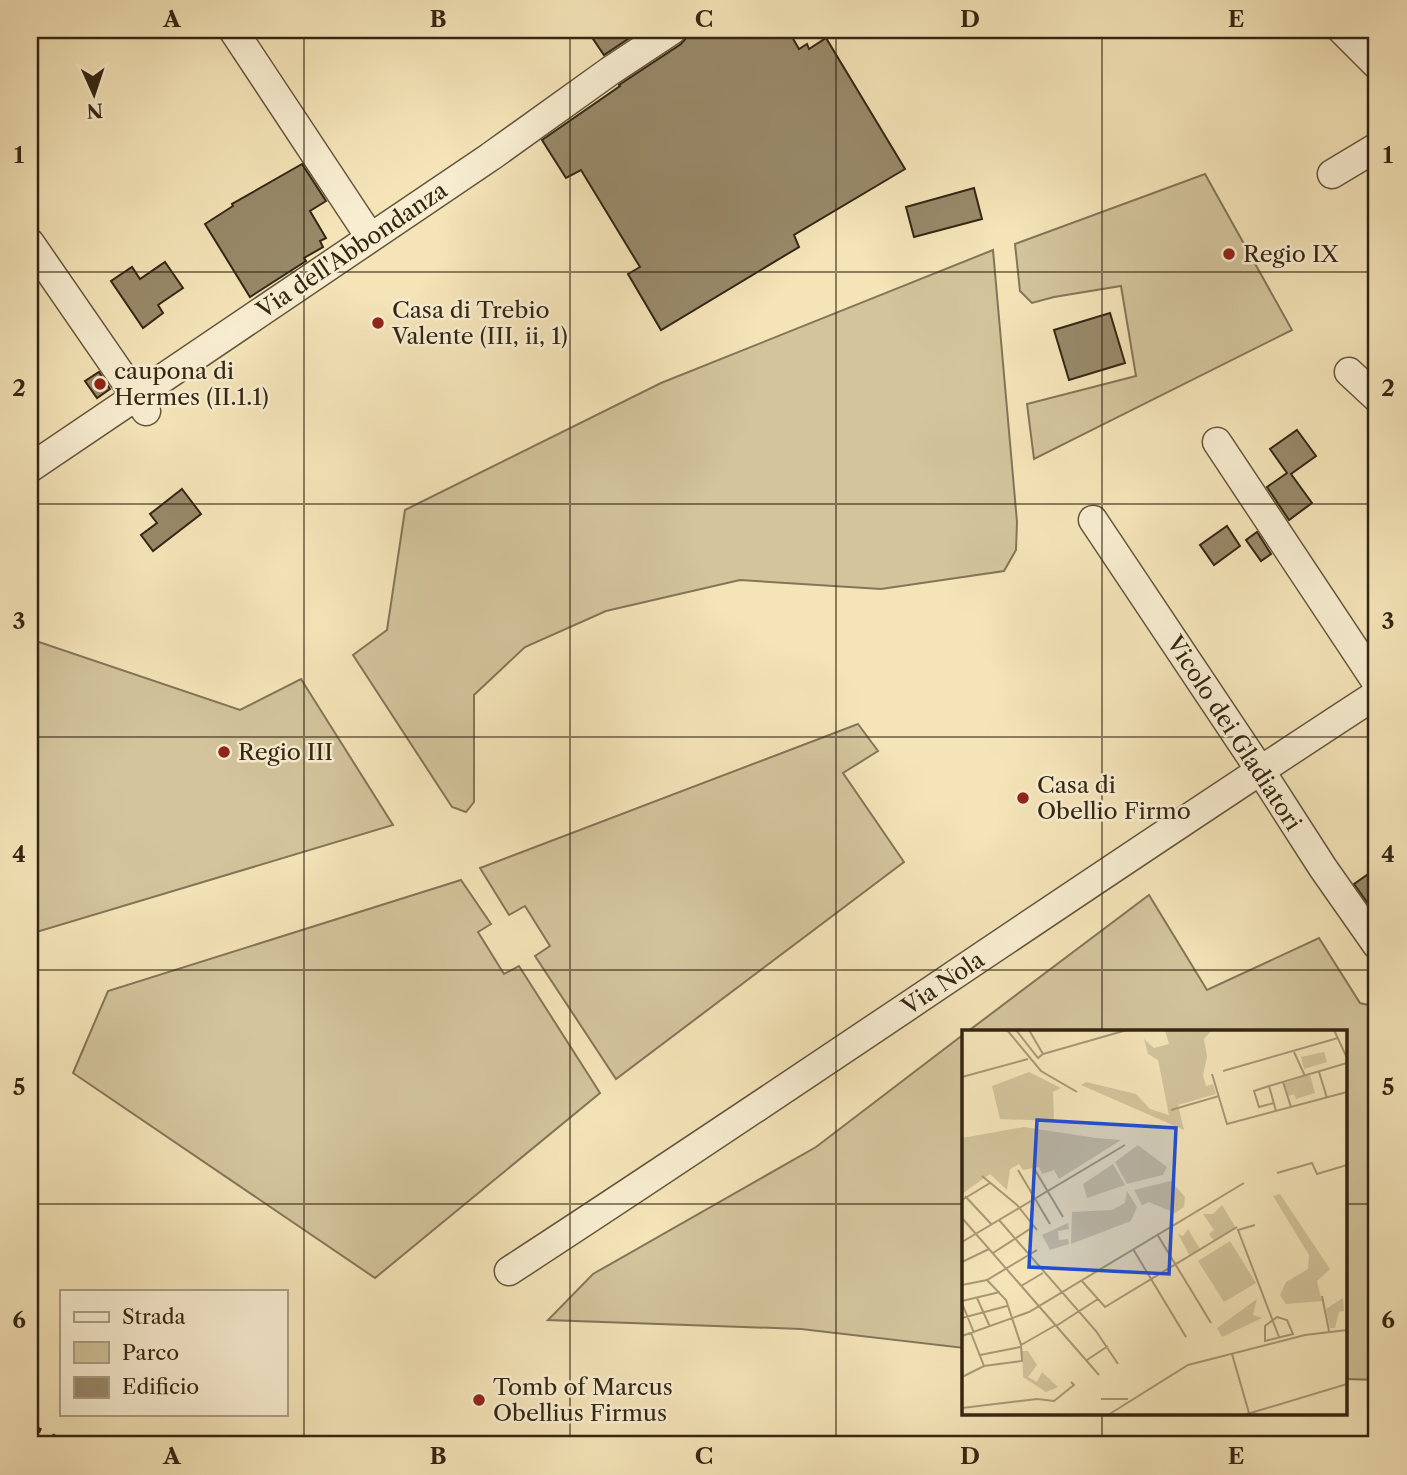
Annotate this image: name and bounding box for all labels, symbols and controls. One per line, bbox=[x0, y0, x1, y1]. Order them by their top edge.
text: A bbox=[162, 5, 182, 33]
text: B bbox=[429, 5, 447, 33]
text: C bbox=[695, 5, 713, 33]
text: D bbox=[960, 5, 980, 33]
text: E bbox=[1228, 5, 1244, 33]
north arrow bbox=[60, 60, 130, 130]
text: N bbox=[86, 99, 104, 122]
text: 1 bbox=[14, 141, 25, 169]
text: 1 bbox=[1383, 141, 1394, 169]
street label: Via dell'Abbondanza bbox=[251, 175, 453, 325]
place label: Regio IX bbox=[1243, 240, 1340, 268]
marker: Regio IX bbox=[1221, 246, 1237, 262]
place label: Casa di Trebio Valente (III, ii, 1) bbox=[391, 296, 568, 350]
marker: Casa di Trebio Valente (III, ii, 1) bbox=[370, 315, 386, 331]
place label: caupona di Hermes (II.1.1) bbox=[114, 357, 269, 411]
text: 2 bbox=[12, 374, 26, 402]
text: 2 bbox=[1381, 374, 1395, 402]
marker: caupona di Hermes (II.1.1) bbox=[92, 376, 108, 392]
text: 3 bbox=[13, 607, 26, 635]
text: 3 bbox=[1382, 607, 1395, 635]
street label: Vicolo dei Gladiatori bbox=[1160, 630, 1307, 836]
place label: Regio III bbox=[238, 738, 333, 766]
marker: Regio III bbox=[216, 744, 232, 760]
place label: Casa di Obellio Firmo bbox=[1037, 771, 1191, 825]
marker: Casa di Obellio Firmo bbox=[1015, 790, 1031, 806]
text: 4 bbox=[12, 840, 26, 868]
text: 4 bbox=[1381, 840, 1395, 868]
street label: Via Nola bbox=[896, 945, 990, 1021]
inset map bbox=[962, 1030, 1348, 1416]
text: 5 bbox=[13, 1073, 25, 1101]
text: 5 bbox=[1382, 1073, 1394, 1101]
legend bbox=[60, 1290, 287, 1416]
text: Strada bbox=[122, 1304, 187, 1329]
text: 6 bbox=[12, 1306, 26, 1334]
text: 6 bbox=[1381, 1306, 1395, 1334]
text: Parco bbox=[122, 1340, 179, 1365]
place label: Tomb of Marcus Obellius Firmus bbox=[493, 1373, 673, 1427]
text: Edificio bbox=[122, 1374, 199, 1399]
marker: Tomb of Marcus Obellius Firmus bbox=[471, 1392, 487, 1408]
text: A bbox=[162, 1442, 182, 1470]
text: B bbox=[429, 1442, 447, 1470]
text: C bbox=[695, 1442, 713, 1470]
text: D bbox=[960, 1442, 980, 1470]
text: E bbox=[1228, 1442, 1244, 1470]

